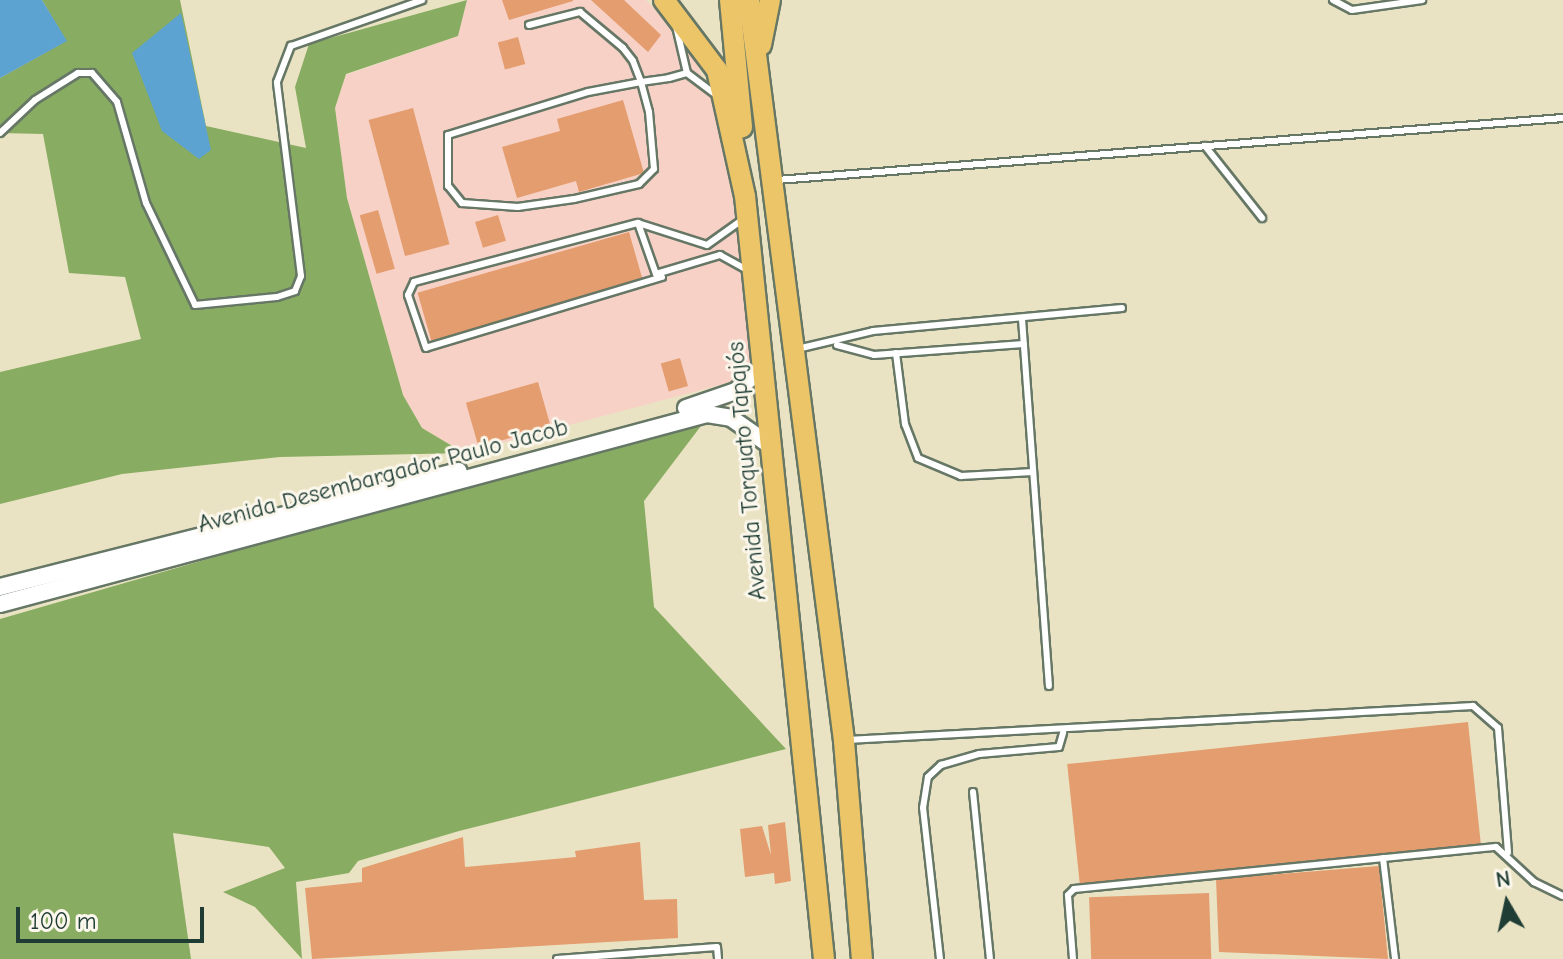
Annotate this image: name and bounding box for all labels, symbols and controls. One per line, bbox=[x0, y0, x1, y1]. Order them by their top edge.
street label: Avenida Torquato Tapajós bbox=[721, 341, 773, 601]
street label: Avenida Desembargador Paulo Jacob bbox=[195, 413, 571, 539]
north arrow bbox=[1467, 863, 1547, 943]
text: N bbox=[1494, 865, 1512, 893]
scale bar bbox=[20, 891, 208, 941]
text: 100 m bbox=[30, 907, 97, 935]

